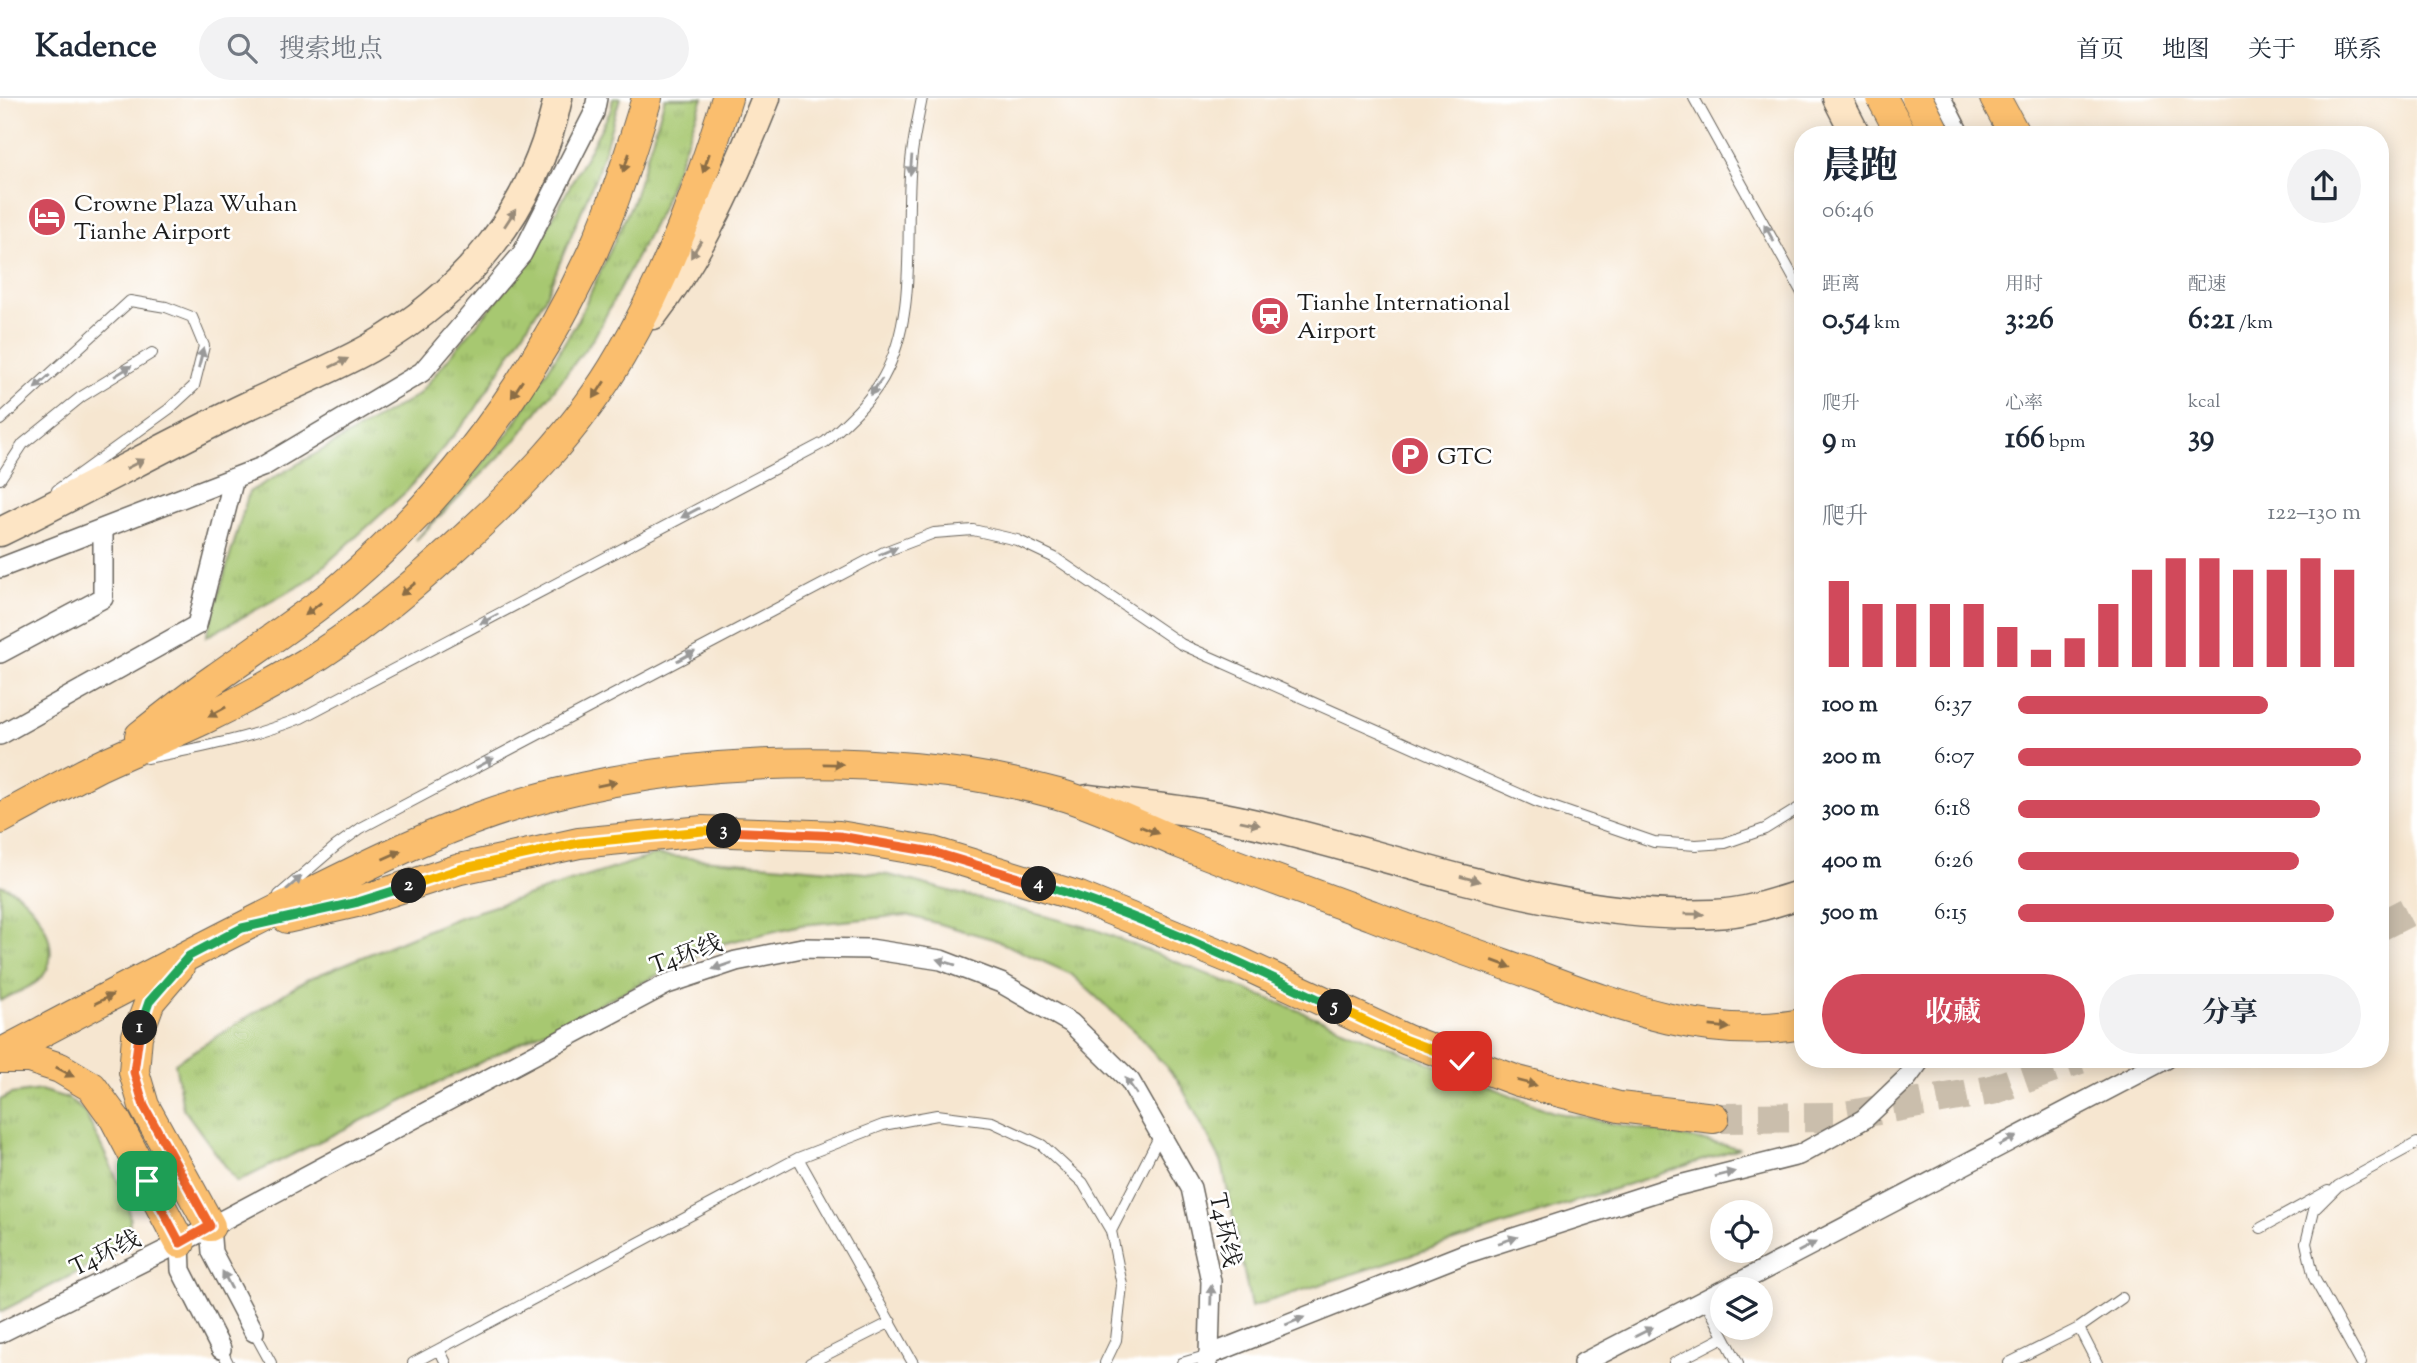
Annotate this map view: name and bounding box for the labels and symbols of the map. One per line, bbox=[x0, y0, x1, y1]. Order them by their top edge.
one-way arrow bbox=[700, 152, 711, 173]
one-way arrow bbox=[620, 153, 631, 174]
one-way arrow bbox=[905, 155, 916, 177]
place label: Crowne Plaza Wuhan Tianhe Airport bbox=[74, 188, 298, 250]
hotel icon: Crowne Plaza Wuhan Tianhe Airport bbox=[26, 196, 68, 238]
one-way arrow bbox=[503, 208, 516, 228]
one-way arrow bbox=[1764, 223, 1776, 243]
one-way arrow bbox=[690, 239, 703, 258]
place label: Tianhe International Airport bbox=[1297, 287, 1510, 349]
station icon: Tianhe International Airport bbox=[1249, 295, 1291, 337]
one-way arrow bbox=[196, 347, 207, 369]
one-way arrow bbox=[329, 357, 349, 368]
one-way arrow bbox=[114, 364, 133, 377]
one-way arrow bbox=[34, 373, 51, 389]
one-way arrow bbox=[869, 378, 883, 396]
one-way arrow bbox=[510, 380, 523, 399]
one-way arrow bbox=[592, 380, 605, 400]
parking icon: GTC bbox=[1389, 435, 1431, 477]
place label: GTC bbox=[1437, 441, 1493, 475]
one-way arrow bbox=[125, 458, 145, 469]
one-way arrow bbox=[680, 506, 700, 518]
one-way arrow bbox=[878, 545, 898, 557]
one-way arrow bbox=[399, 581, 417, 596]
one-way arrow bbox=[305, 601, 322, 616]
one-way arrow bbox=[479, 613, 499, 625]
one-way arrow bbox=[677, 651, 697, 663]
one-way arrow bbox=[207, 706, 227, 718]
one-way arrow bbox=[475, 757, 495, 768]
one-way arrow bbox=[822, 759, 844, 770]
one-way arrow bbox=[596, 778, 618, 789]
pin: 3 bbox=[706, 814, 742, 848]
one-way arrow bbox=[1239, 817, 1261, 828]
one-way arrow bbox=[1139, 825, 1160, 836]
one-way arrow bbox=[381, 849, 402, 860]
pin: 4 bbox=[1021, 866, 1056, 902]
pin: 2 bbox=[392, 868, 426, 904]
one-way arrow bbox=[1459, 874, 1481, 885]
one-way arrow bbox=[285, 876, 302, 891]
one-way arrow bbox=[1684, 908, 1706, 920]
street label: T4环线 bbox=[646, 927, 728, 985]
one-way arrow bbox=[935, 956, 956, 967]
one-way arrow bbox=[1492, 958, 1513, 969]
one-way arrow bbox=[711, 961, 732, 972]
pin: 5 bbox=[1318, 990, 1352, 1024]
one-way arrow bbox=[94, 994, 114, 1005]
pin: 1 bbox=[122, 1010, 158, 1046]
one-way arrow bbox=[1709, 1022, 1731, 1033]
pin bbox=[1432, 1031, 1492, 1091]
one-way arrow bbox=[56, 1066, 75, 1078]
one-way arrow bbox=[1125, 1076, 1138, 1096]
one-way arrow bbox=[1517, 1079, 1538, 1089]
one-way arrow bbox=[1999, 1135, 2018, 1147]
pin bbox=[117, 1151, 177, 1211]
one-way arrow bbox=[1714, 1168, 1736, 1179]
street label: T4环线 bbox=[1199, 1190, 1247, 1271]
street label: T4环线 bbox=[65, 1223, 147, 1286]
one-way arrow bbox=[1498, 1234, 1519, 1245]
one-way arrow bbox=[1797, 1241, 1817, 1252]
one-way arrow bbox=[221, 1271, 233, 1290]
one-way arrow bbox=[1205, 1284, 1217, 1306]
one-way arrow bbox=[1285, 1315, 1306, 1326]
one-way arrow bbox=[1634, 1326, 1654, 1338]

